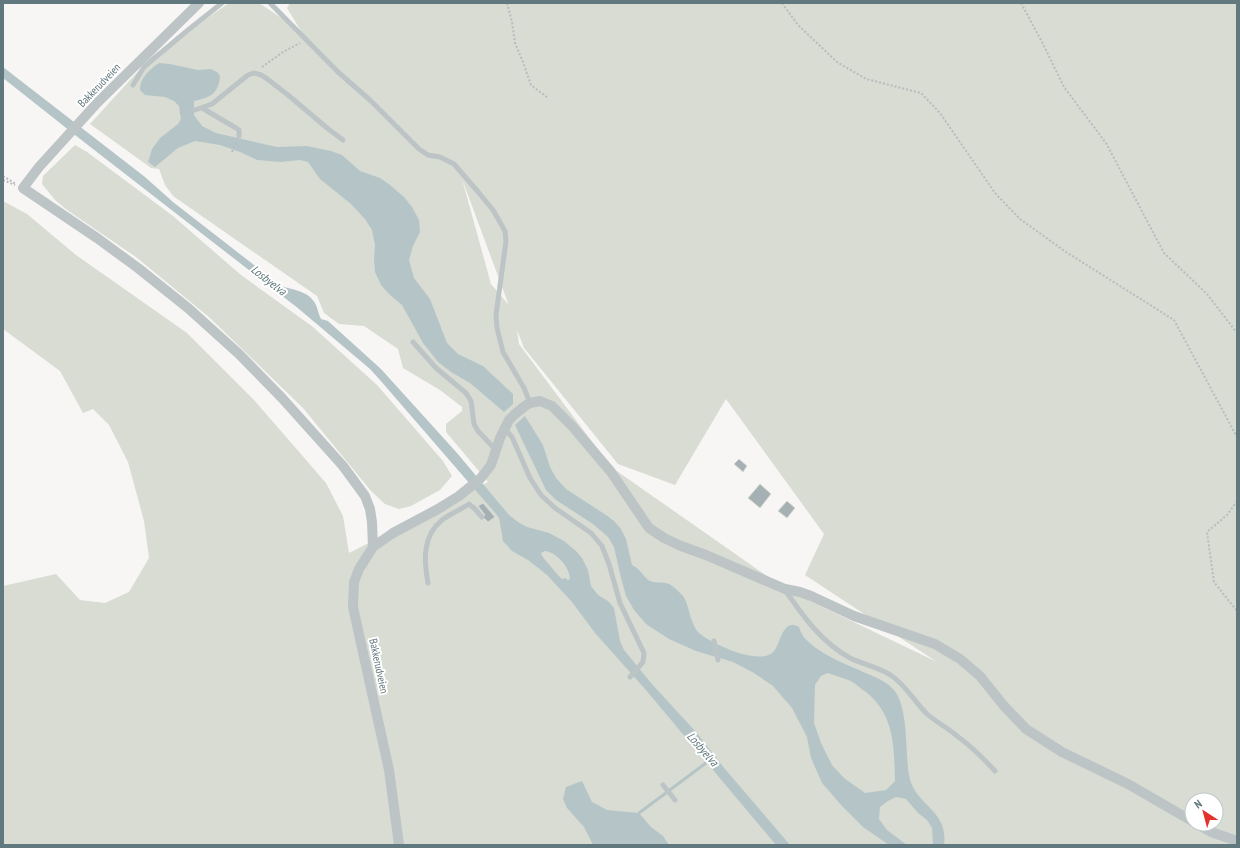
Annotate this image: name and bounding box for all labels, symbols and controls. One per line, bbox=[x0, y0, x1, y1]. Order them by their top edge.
street label: Bakkerudveien bbox=[75, 60, 123, 110]
water label: Losbyelva bbox=[248, 262, 291, 299]
street label: Bakkerudveien bbox=[366, 637, 392, 695]
water label: Losbyelva bbox=[684, 729, 723, 770]
north arrow bbox=[1184, 792, 1224, 832]
text: N bbox=[1192, 796, 1205, 811]

